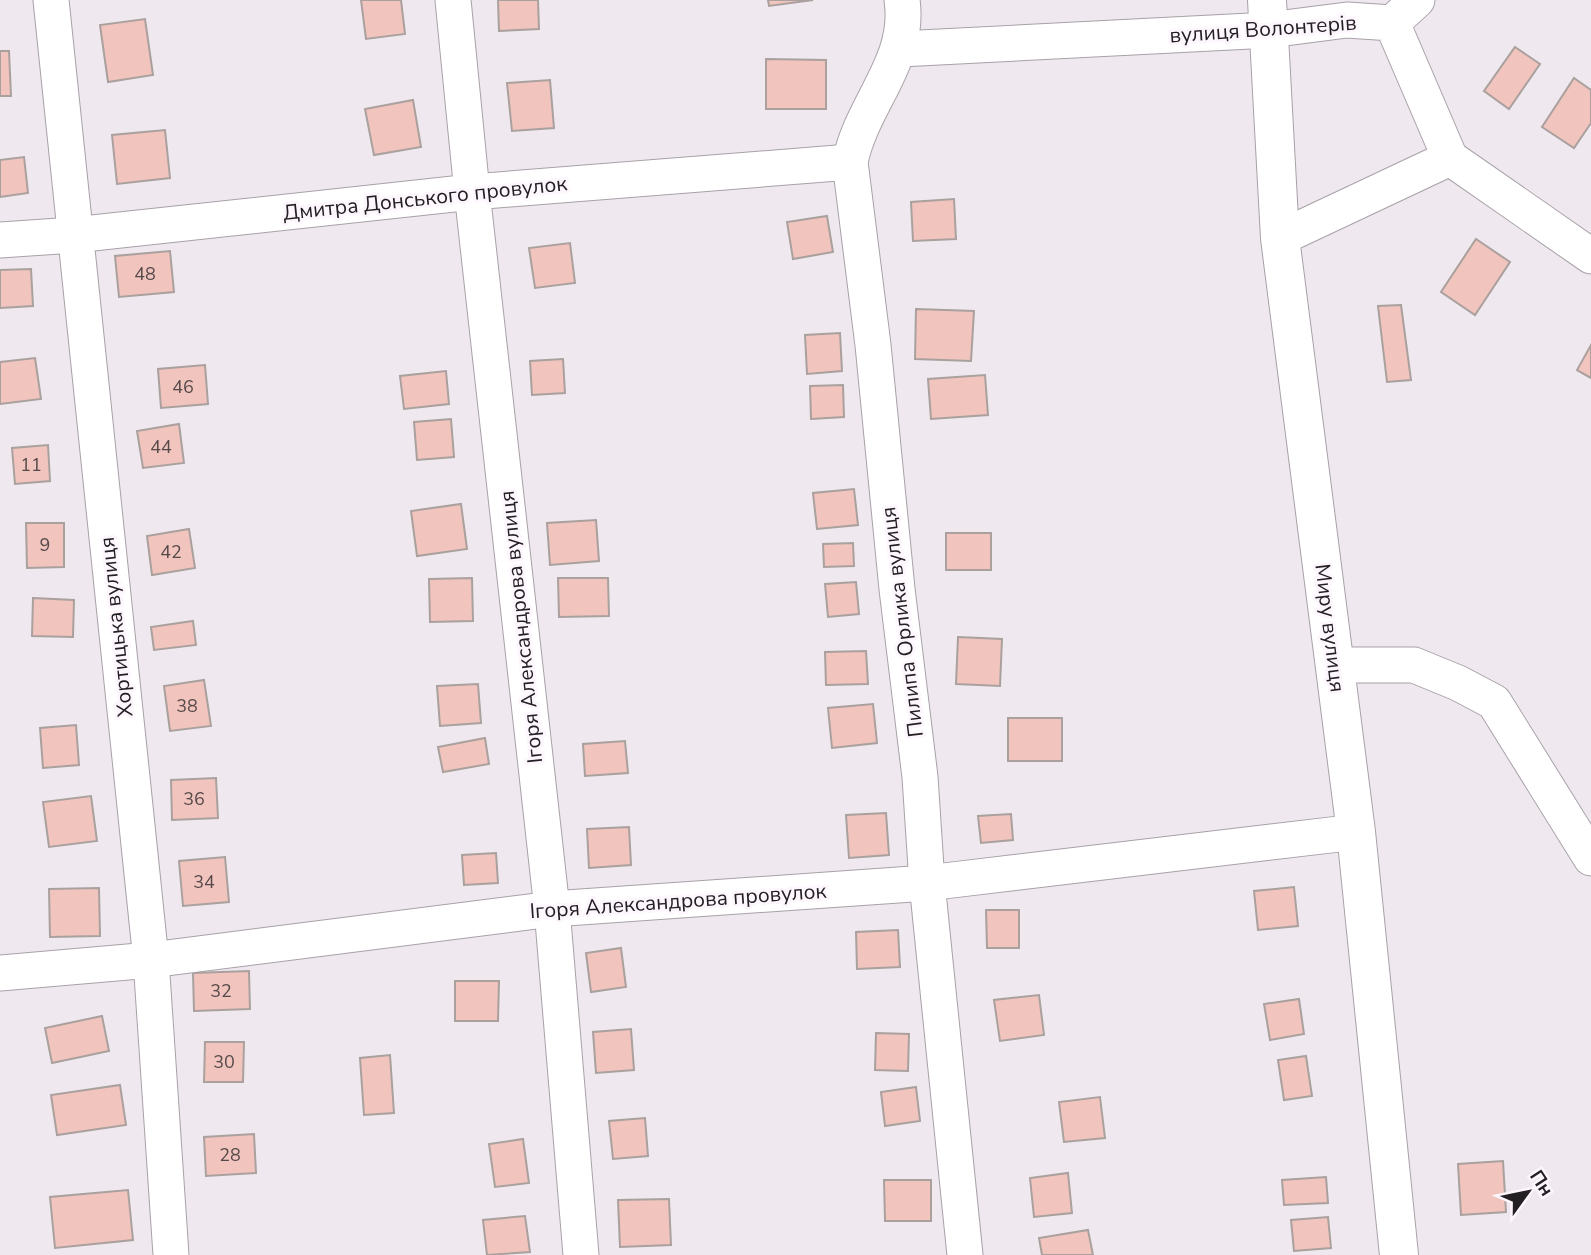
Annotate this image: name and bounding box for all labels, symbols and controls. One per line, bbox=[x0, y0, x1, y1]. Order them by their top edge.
street label: вулиця Волонтерів bbox=[1169, 9, 1357, 49]
street label: Дмитра Донського провулок bbox=[282, 169, 569, 227]
house number: 48 bbox=[134, 262, 156, 286]
house number: 46 bbox=[172, 375, 194, 399]
house number: 44 bbox=[150, 435, 172, 459]
house number: 11 bbox=[20, 453, 42, 477]
street label: Ігоря Александрова вулиця bbox=[493, 489, 549, 765]
street label: Пилипа Орлика вулиця bbox=[874, 505, 930, 739]
house number: 9 bbox=[40, 533, 50, 557]
street label: Хортицька вулиця bbox=[93, 535, 139, 719]
house number: 42 bbox=[160, 540, 182, 564]
street label: Миру вулиця bbox=[1308, 562, 1352, 694]
house number: 38 bbox=[176, 694, 198, 718]
house number: 36 bbox=[183, 787, 205, 811]
house number: 34 bbox=[193, 870, 215, 894]
street label: Ігоря Александрова провулок bbox=[529, 877, 828, 925]
house number: 32 bbox=[210, 979, 232, 1003]
house number: 30 bbox=[213, 1050, 235, 1074]
house number: 28 bbox=[219, 1143, 241, 1167]
north arrow bbox=[1493, 1157, 1563, 1227]
text: Пн bbox=[1523, 1165, 1559, 1201]

